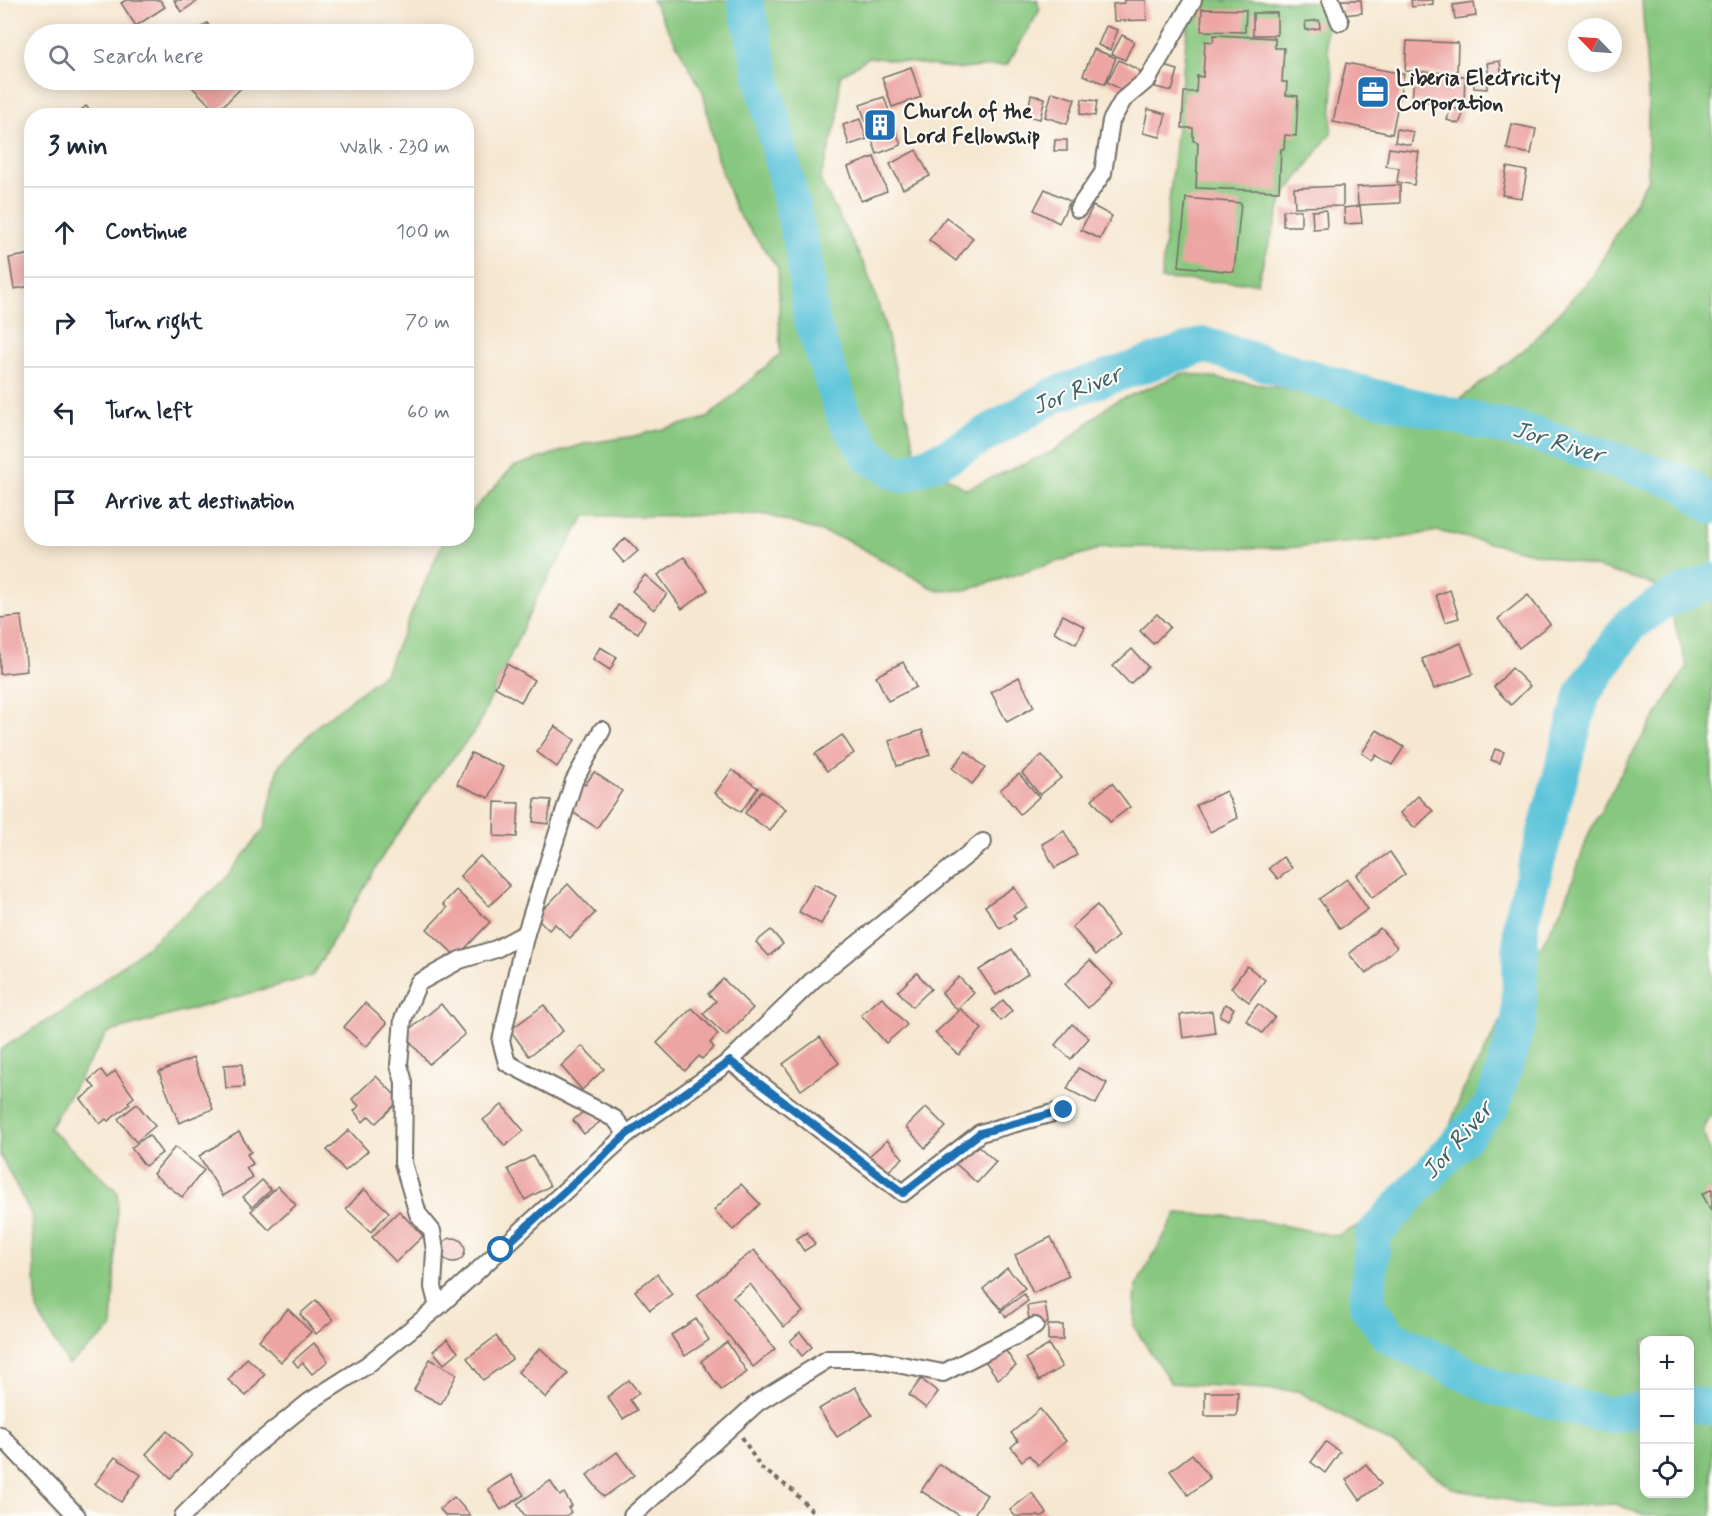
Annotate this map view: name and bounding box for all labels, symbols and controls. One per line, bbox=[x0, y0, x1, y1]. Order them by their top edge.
north arrow bbox=[1568, 18, 1622, 72]
search box bbox=[24, 24, 474, 90]
icon: search bbox=[45, 41, 78, 74]
text: Search here bbox=[93, 43, 204, 71]
place label: Liberia Electricity Corporation bbox=[1396, 65, 1561, 118]
office icon: Liberia Electricity Corporation bbox=[1355, 74, 1391, 110]
place label: Church of the Lord Fellowship bbox=[903, 98, 1041, 151]
building icon: Church of the Lord Fellowship bbox=[862, 107, 898, 143]
text: 3 min bbox=[48, 130, 108, 164]
text: Walk · 230 m bbox=[340, 134, 450, 161]
icon: ahead bbox=[48, 216, 81, 249]
text: Continue bbox=[105, 218, 187, 246]
text: 100 m bbox=[396, 219, 450, 246]
icon: right bbox=[48, 306, 81, 339]
text: Turn right bbox=[105, 308, 203, 336]
text: 70 m bbox=[405, 309, 450, 336]
water label: Jor River bbox=[1028, 358, 1129, 423]
icon: left bbox=[48, 396, 81, 429]
text: Turn left bbox=[105, 398, 193, 426]
text: 60 m bbox=[407, 399, 450, 426]
water label: Jor River bbox=[1509, 415, 1610, 472]
icon: arrive bbox=[48, 486, 81, 519]
text: Arrive at destination bbox=[105, 488, 295, 516]
water label: Jor River bbox=[1416, 1093, 1502, 1186]
route end bbox=[1050, 1096, 1076, 1122]
route start bbox=[487, 1236, 513, 1262]
map controls bbox=[1640, 1336, 1694, 1498]
button: + bbox=[1640, 1336, 1694, 1390]
button: − bbox=[1640, 1390, 1694, 1444]
button: locate bbox=[1640, 1444, 1694, 1498]

